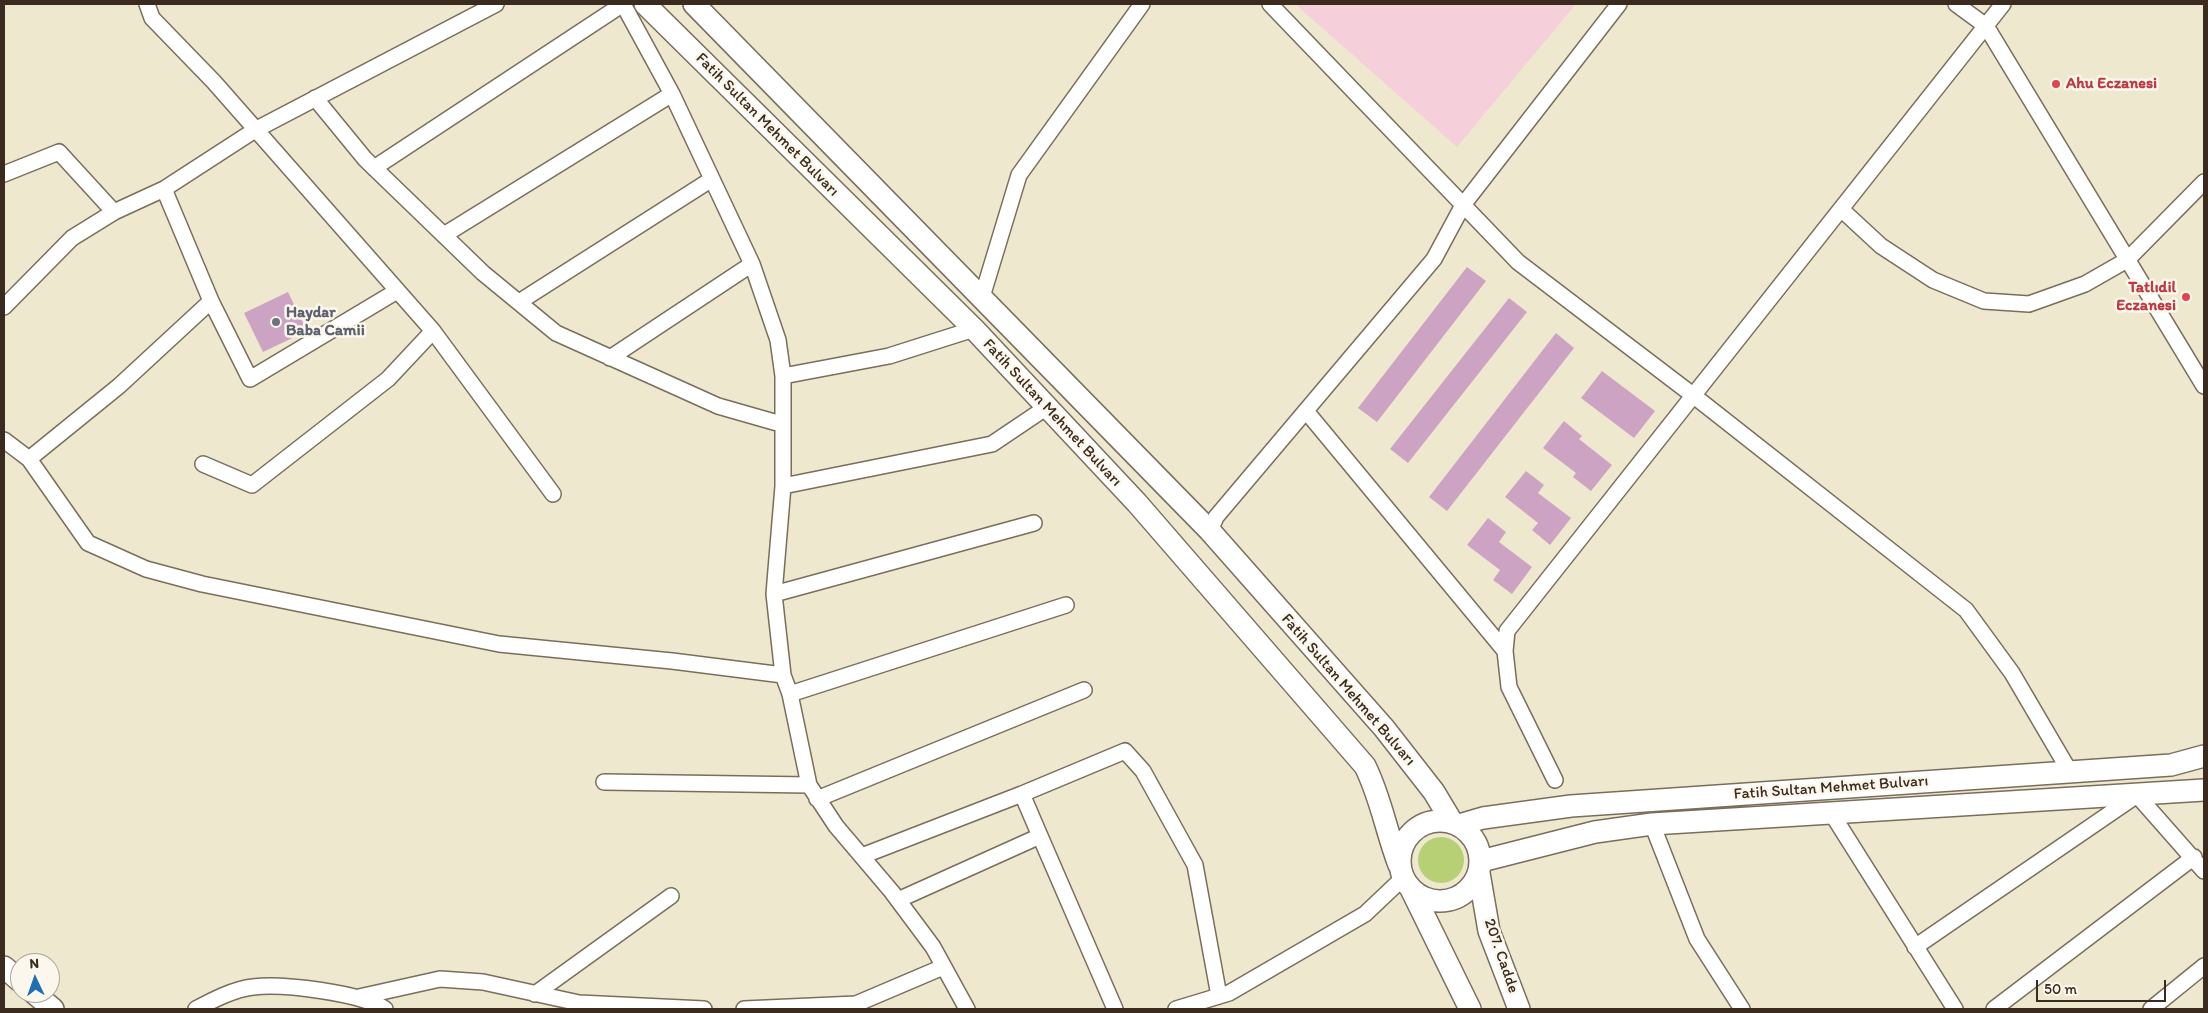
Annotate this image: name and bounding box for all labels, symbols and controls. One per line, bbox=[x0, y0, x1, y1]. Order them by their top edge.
street label: Fatih Sultan Mehmet Bulvarı bbox=[691, 49, 843, 201]
place label: Ahu Eczanesi bbox=[2066, 74, 2157, 94]
marker: Ahu Eczanesi bbox=[2050, 78, 2062, 90]
place label: Tatlıdil Eczanesi bbox=[2116, 278, 2176, 316]
marker: Tatlıdil Eczanesi bbox=[2180, 291, 2192, 303]
place label: Haydar Baba Camii bbox=[286, 303, 365, 341]
marker: Haydar Baba Camii bbox=[270, 316, 282, 328]
street label: Fatih Sultan Mehmet Bulvarı bbox=[978, 335, 1126, 491]
street label: Fatih Sultan Mehmet Bulvarı bbox=[1277, 610, 1419, 770]
street label: Fatih Sultan Mehmet Bulvarı bbox=[1733, 772, 1929, 804]
street label: 207. Cadde bbox=[1479, 916, 1523, 996]
north arrow bbox=[10, 953, 60, 1003]
text: N bbox=[29, 955, 39, 972]
scale bar bbox=[2038, 970, 2168, 1002]
text: 50 m bbox=[2044, 980, 2077, 998]

